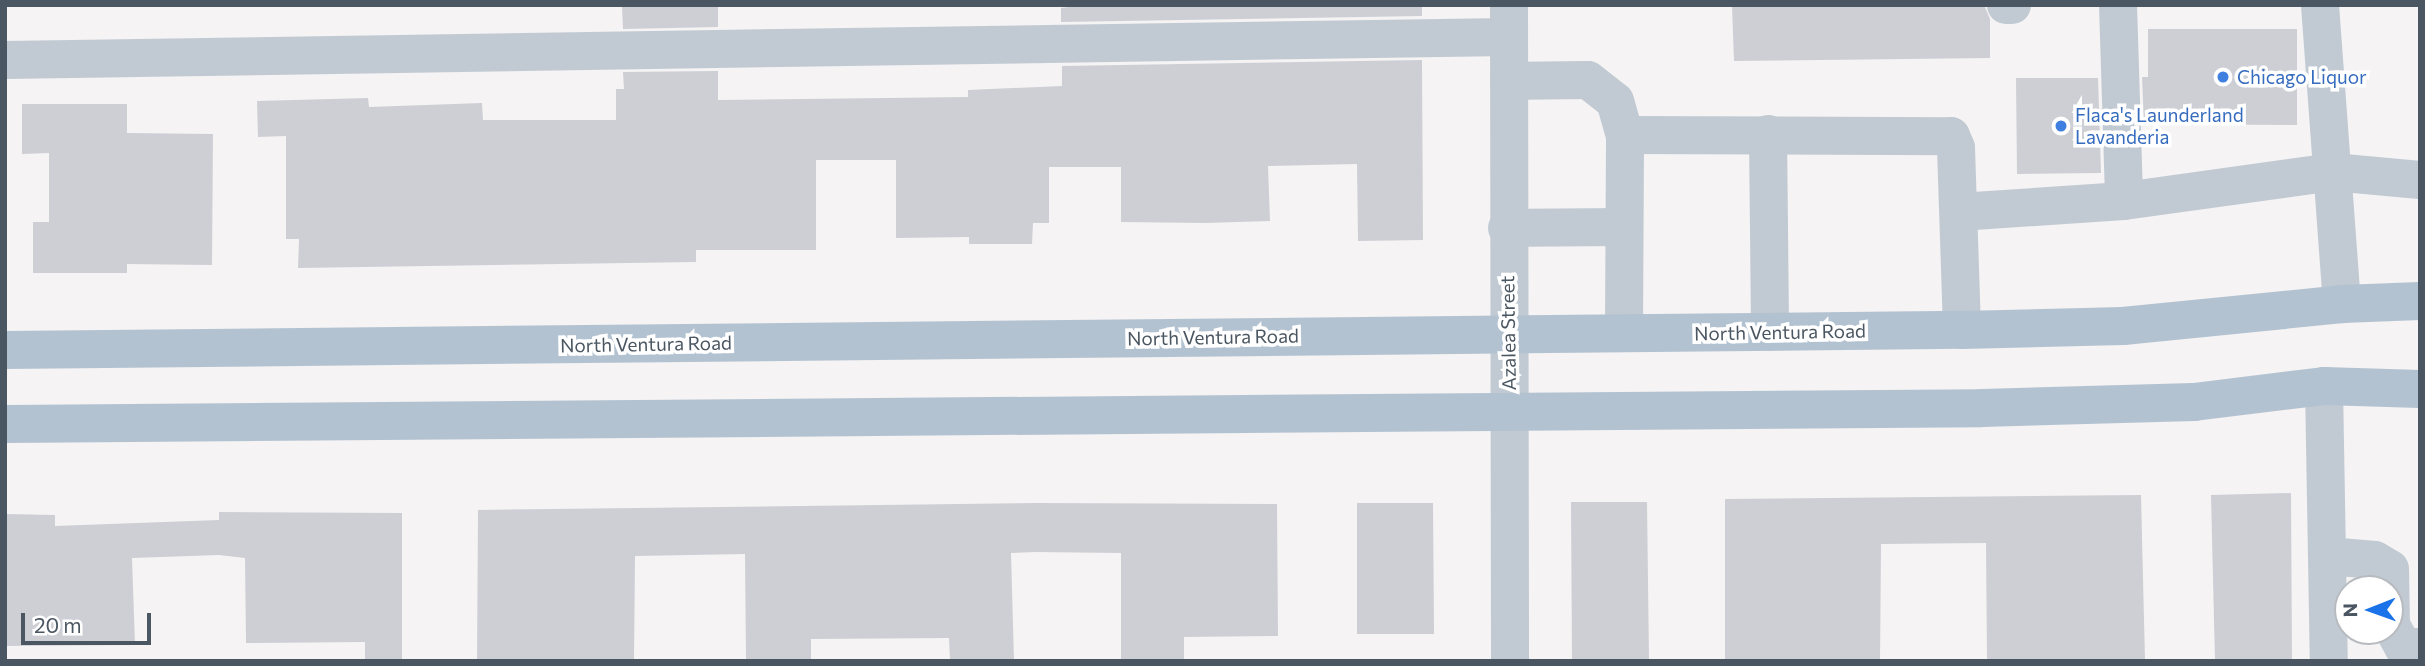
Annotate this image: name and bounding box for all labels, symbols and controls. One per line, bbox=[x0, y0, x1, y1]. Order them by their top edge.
place label: Chicago Liquor bbox=[2237, 66, 2367, 88]
marker: Chicago Liquor bbox=[2215, 69, 2231, 85]
place label: Flaca's Launderland Lavanderia bbox=[2075, 104, 2244, 148]
marker: Flaca's Launderland Lavanderia bbox=[2053, 118, 2069, 134]
street label: Azalea Street bbox=[1496, 276, 1520, 390]
street label: North Ventura Road bbox=[1694, 319, 1866, 345]
street label: North Ventura Road bbox=[1127, 324, 1299, 350]
street label: North Ventura Road bbox=[560, 331, 732, 357]
north arrow bbox=[2334, 575, 2404, 645]
scale bar bbox=[24, 600, 154, 644]
text: N bbox=[2338, 603, 2361, 618]
text: 20 m bbox=[34, 612, 82, 637]

